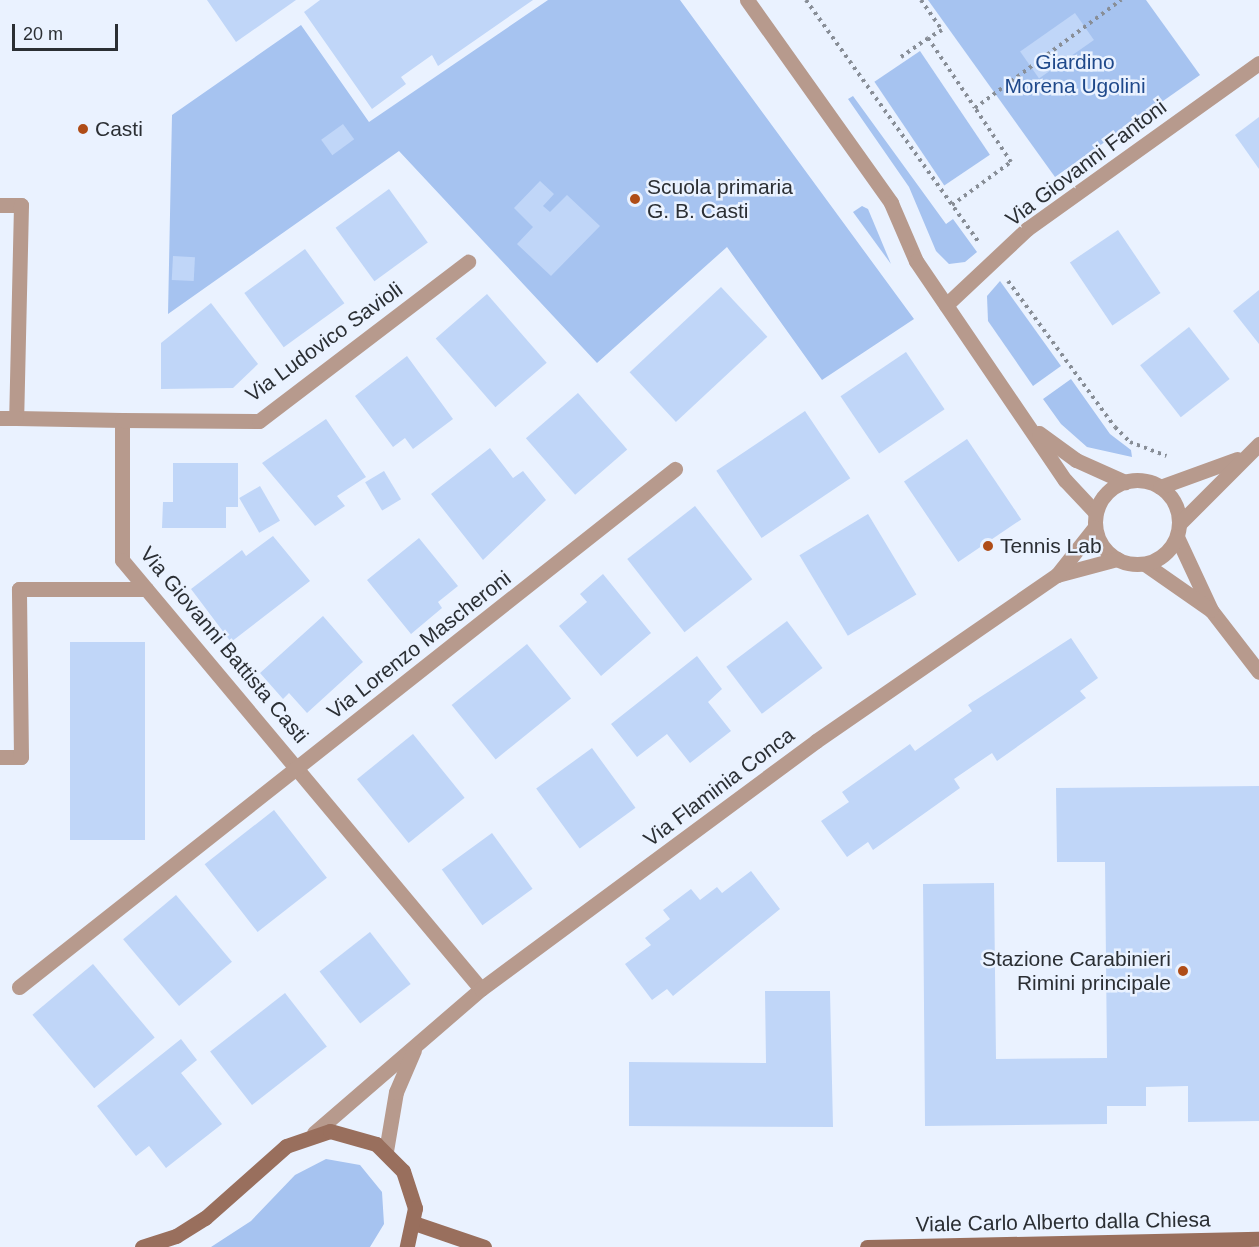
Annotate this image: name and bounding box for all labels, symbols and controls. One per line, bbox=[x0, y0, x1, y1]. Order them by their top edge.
scale bar bbox=[15, 12, 122, 50]
text: 20 m bbox=[23, 24, 63, 44]
park label: Giardino Morena Ugolini bbox=[1004, 49, 1146, 99]
street label: Via Giovanni Fantoni bbox=[1001, 94, 1171, 232]
place label: Casti bbox=[95, 116, 143, 142]
marker: Casti bbox=[76, 122, 90, 136]
place label: Scuola primaria G. B. Casti bbox=[647, 174, 793, 224]
marker: Scuola primaria G. B. Casti bbox=[628, 192, 642, 206]
street label: Via Ludovico Savioli bbox=[241, 277, 407, 407]
place label: Tennis Lab bbox=[1000, 533, 1102, 559]
marker: Tennis Lab bbox=[981, 539, 995, 553]
street label: Via Giovanni Battista Casti bbox=[135, 542, 313, 748]
street label: Via Lorenzo Mascheroni bbox=[322, 565, 516, 725]
street label: Via Flaminia Conca bbox=[639, 722, 799, 852]
place label: Stazione Carabinieri Rimini principale bbox=[982, 946, 1171, 996]
marker: Stazione Carabinieri Rimini principale bbox=[1176, 964, 1190, 978]
street label: Viale Carlo Alberto dalla Chiesa bbox=[915, 1207, 1211, 1237]

